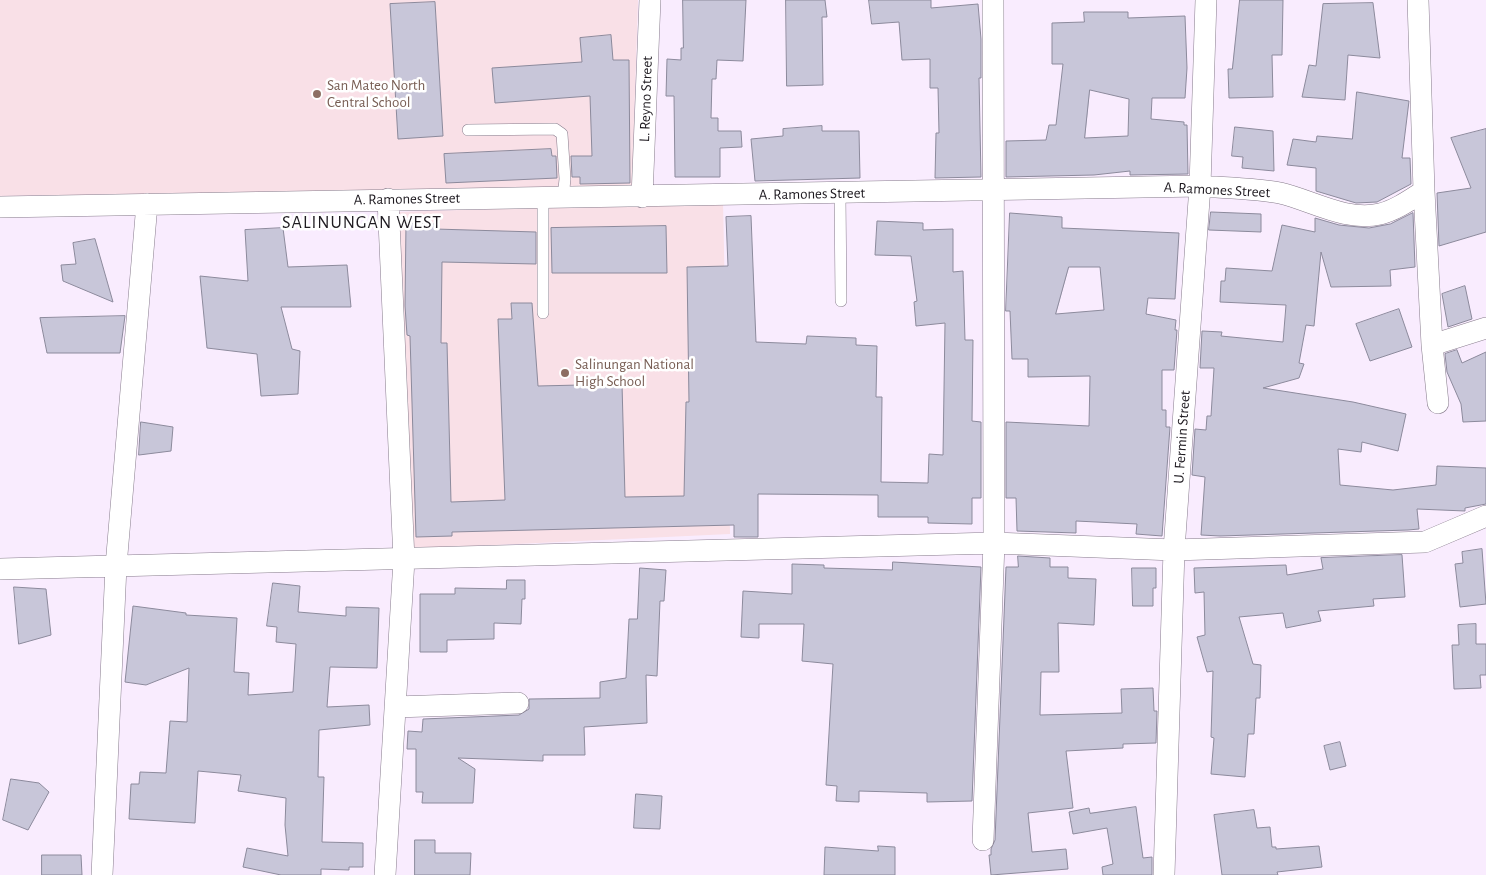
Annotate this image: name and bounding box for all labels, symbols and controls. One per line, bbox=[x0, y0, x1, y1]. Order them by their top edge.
street label: L. Reyno Street bbox=[636, 56, 656, 142]
place label: San Mateo North Central School bbox=[327, 76, 425, 111]
marker: San Mateo North Central School bbox=[311, 88, 323, 100]
street label: A. Ramones Street bbox=[1163, 178, 1271, 202]
street label: A. Ramones Street bbox=[759, 184, 865, 204]
street label: A. Ramones Street bbox=[354, 189, 460, 209]
district label: SALINUNGAN WEST bbox=[280, 212, 444, 234]
place label: Salinungan National High School bbox=[575, 355, 694, 390]
marker: Salinungan National High School bbox=[559, 367, 571, 379]
street label: U. Fermin Street bbox=[1170, 390, 1194, 484]

